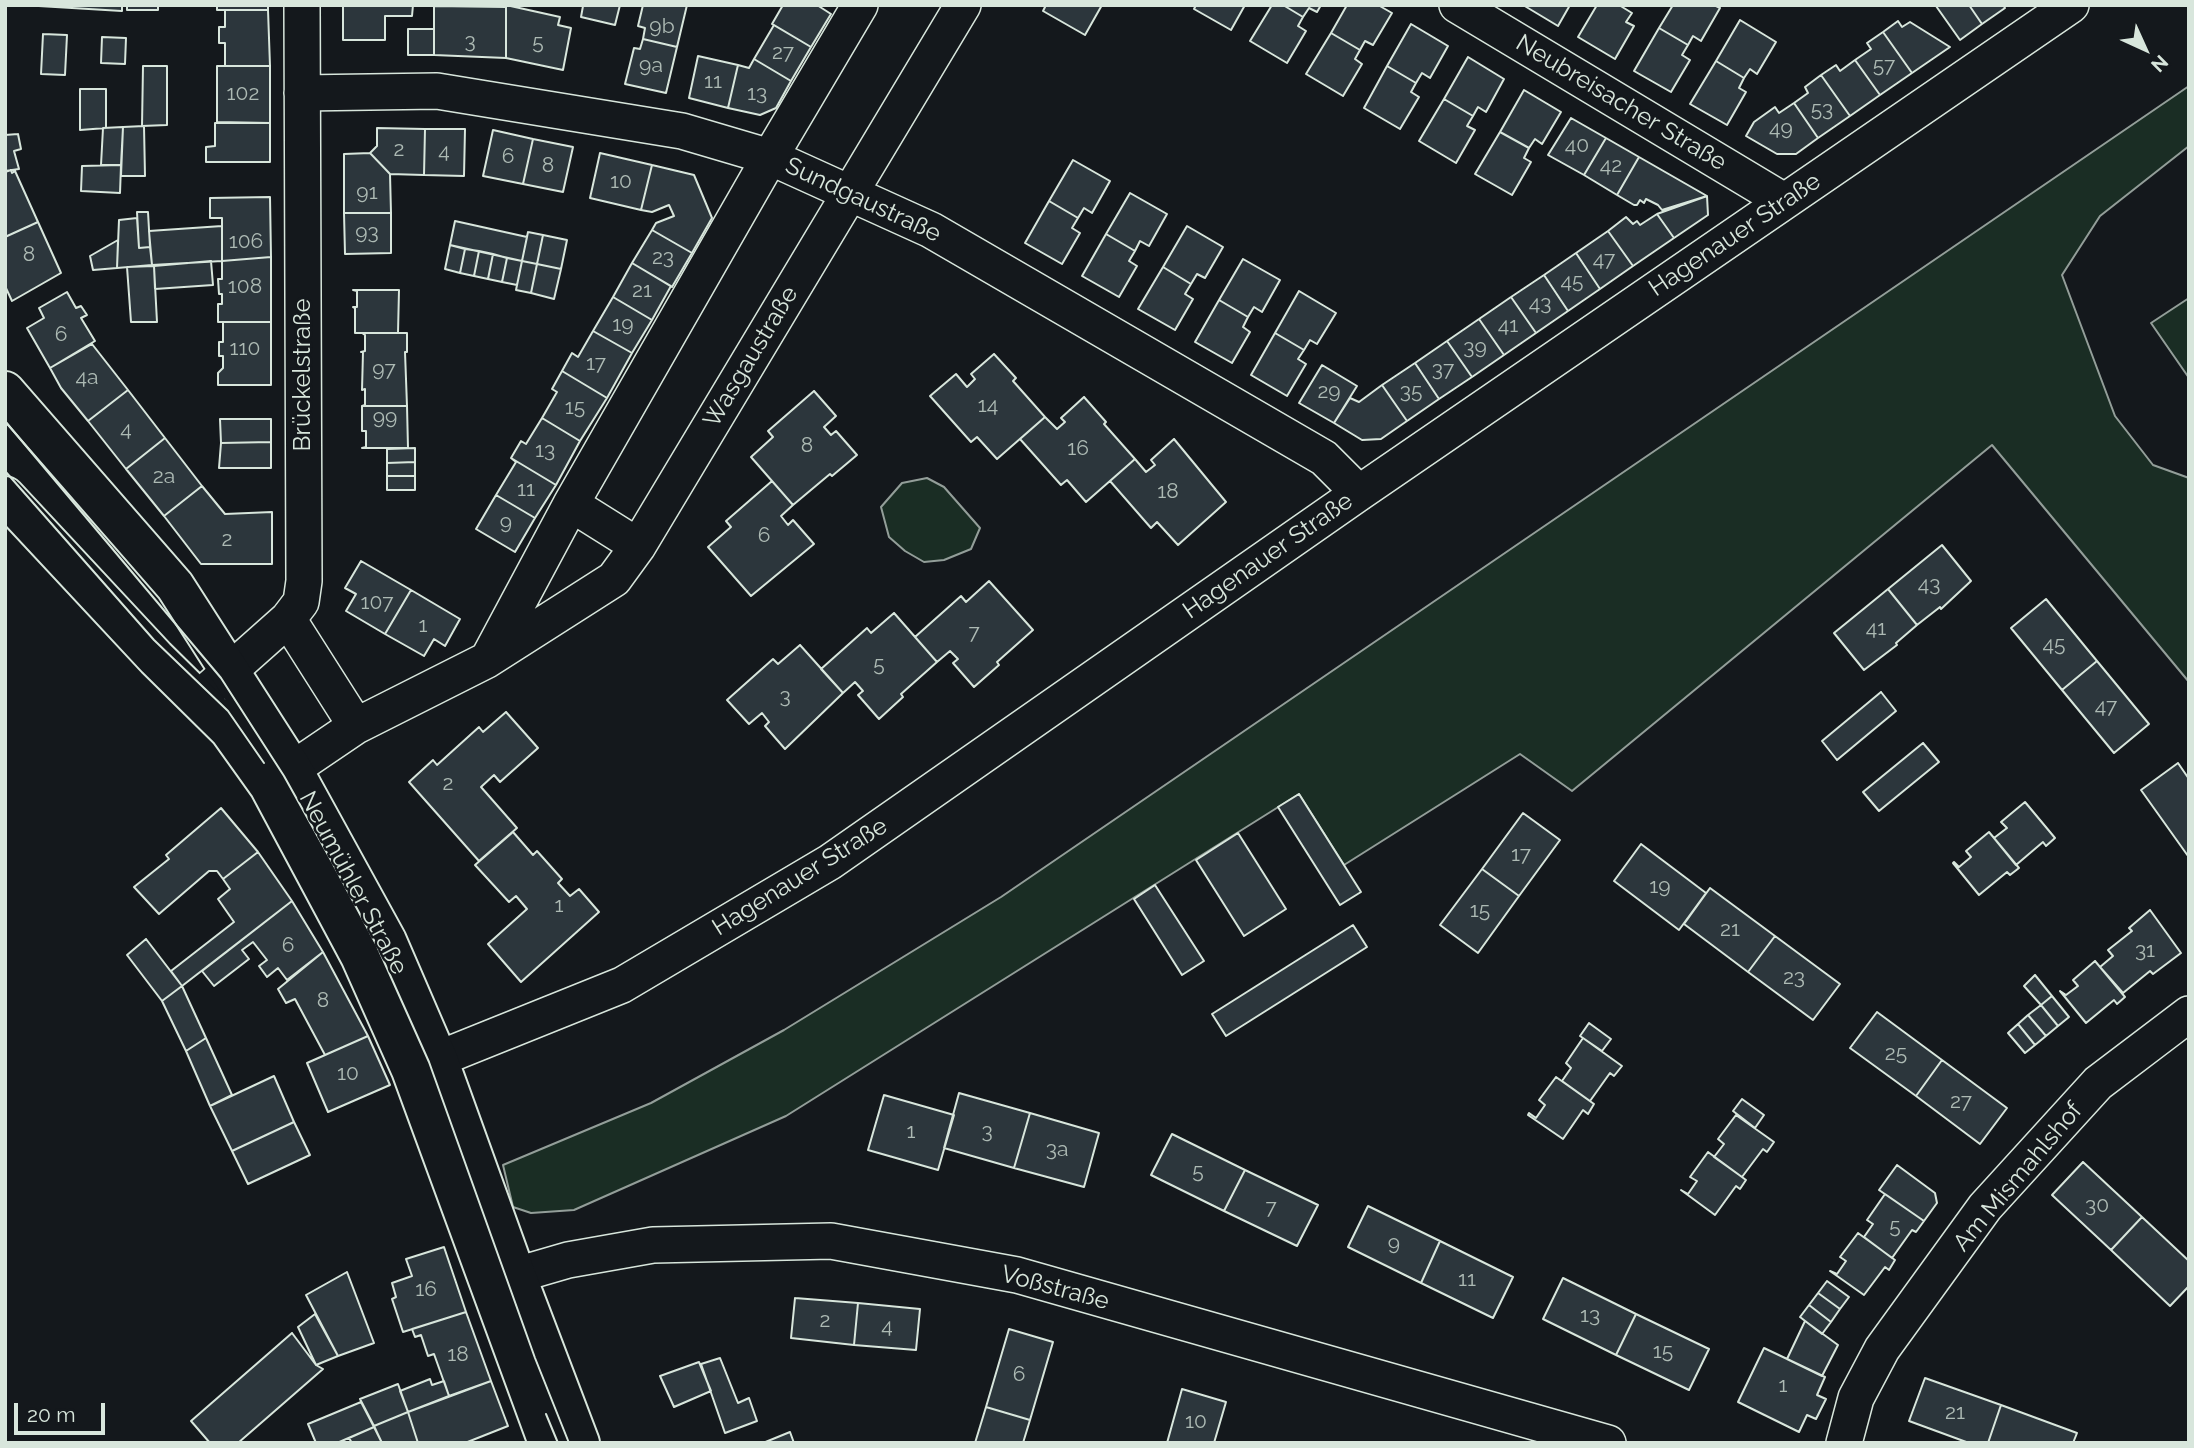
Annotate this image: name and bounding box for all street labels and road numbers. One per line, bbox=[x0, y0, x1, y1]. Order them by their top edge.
street label: Neubreisacher Straße bbox=[1511, 29, 1731, 177]
street label: Sundgaustraße bbox=[781, 151, 945, 249]
street label: Hagenauer Straße bbox=[1644, 167, 1826, 303]
street label: Wasgaustraße bbox=[698, 281, 804, 433]
street label: Brückelstraße bbox=[289, 299, 317, 451]
street label: Hagenauer Straße bbox=[1178, 487, 1358, 625]
street label: Neumühler Straße bbox=[293, 786, 413, 980]
street label: Hagenauer Straße bbox=[707, 812, 893, 942]
street label: Am Mismahlshof bbox=[1947, 1097, 2089, 1257]
street label: Voßstraße bbox=[998, 1260, 1112, 1316]

